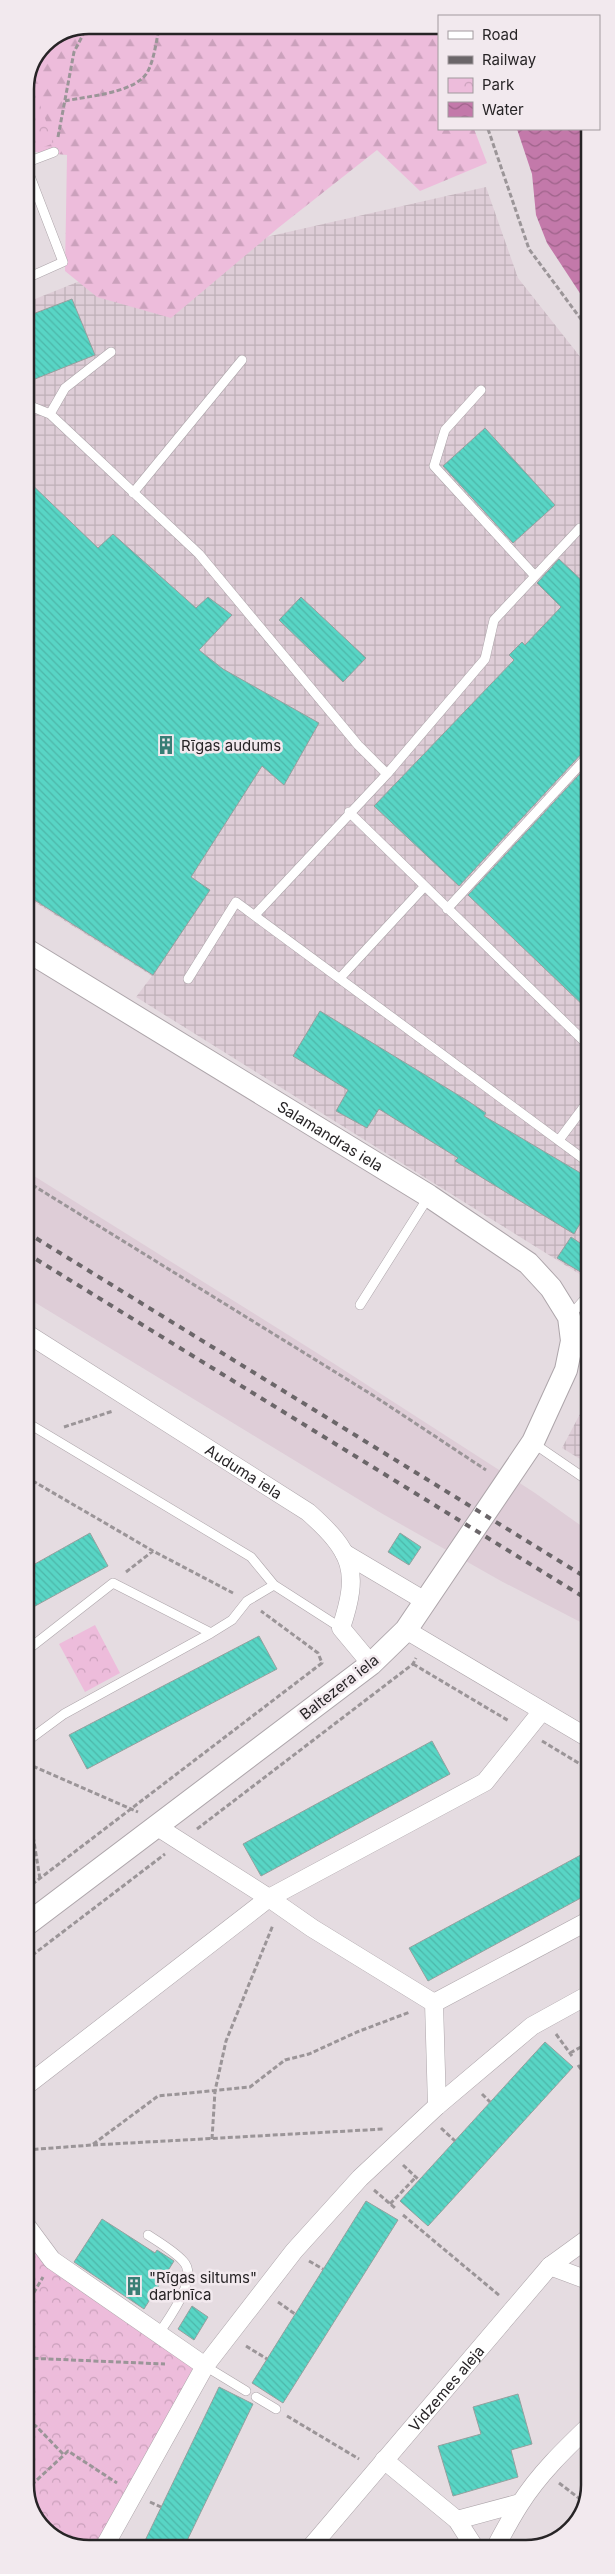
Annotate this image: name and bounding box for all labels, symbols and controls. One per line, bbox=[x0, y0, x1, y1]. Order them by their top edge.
legend bbox=[438, 15, 600, 130]
text: Road bbox=[482, 25, 518, 44]
text: Railway bbox=[482, 50, 537, 69]
text: Park bbox=[482, 75, 515, 94]
text: Water bbox=[482, 100, 524, 119]
building icon: Rīgas audums bbox=[155, 734, 177, 756]
place label: Rīgas audums bbox=[181, 736, 281, 755]
street label: Salamandras iela bbox=[274, 1096, 387, 1175]
street label: Auduma iela bbox=[202, 1440, 286, 1503]
street label: Baltezera iela bbox=[296, 1650, 382, 1724]
place label: "Rīgas siltums" darbnīca bbox=[149, 2268, 257, 2304]
building icon: "Rīgas siltums" darbnīca bbox=[123, 2275, 145, 2297]
street label: Vidzemes aleja bbox=[404, 2341, 488, 2435]

